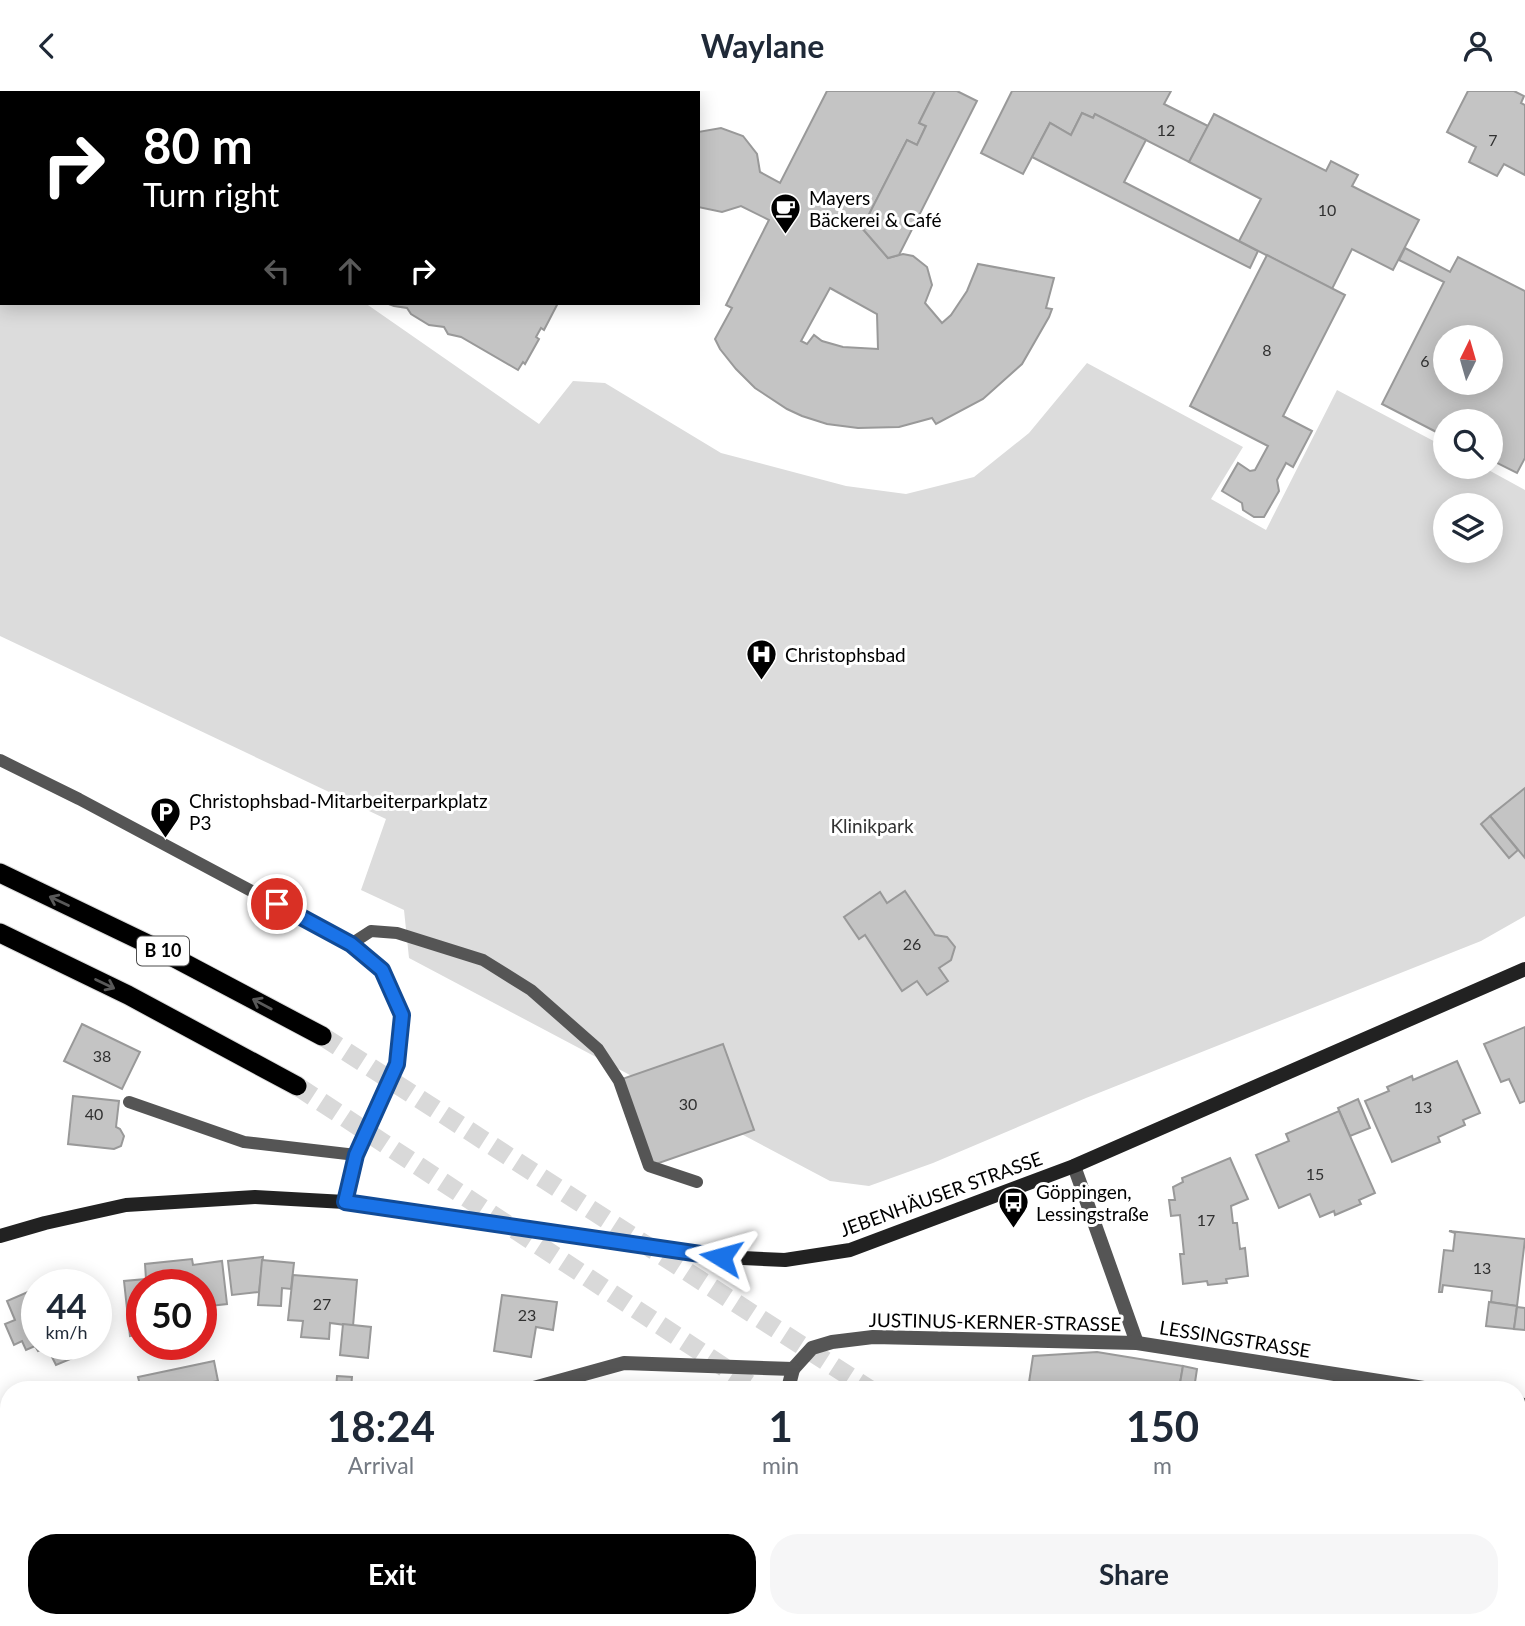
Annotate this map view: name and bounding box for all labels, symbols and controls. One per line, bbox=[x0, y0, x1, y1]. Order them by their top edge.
text: Waylane bbox=[701, 26, 824, 65]
icon: back bbox=[28, 27, 66, 65]
icon: person bbox=[1459, 27, 1497, 65]
text: 80 m bbox=[143, 116, 253, 174]
icon: right bbox=[28, 119, 119, 210]
house number: 12 bbox=[1157, 120, 1175, 139]
house number: 7 bbox=[1488, 130, 1498, 149]
text: Turn right bbox=[143, 175, 279, 214]
place label: Mayers Bäckerei & Café bbox=[809, 186, 942, 231]
cafe icon: Mayers Bäckerei & Café bbox=[769, 192, 803, 236]
house number: 10 bbox=[1318, 200, 1336, 219]
icon: left bbox=[258, 252, 296, 290]
icon: ahead bbox=[331, 252, 369, 290]
icon: right bbox=[404, 252, 442, 290]
north arrow bbox=[1433, 325, 1503, 395]
map controls bbox=[1433, 325, 1503, 563]
house number: 8 bbox=[1262, 340, 1272, 359]
house number: 6 bbox=[1420, 351, 1430, 370]
button: search bbox=[1433, 409, 1503, 479]
button: layers bbox=[1433, 493, 1503, 563]
hospital icon: Christophsbad bbox=[745, 638, 779, 682]
place label: Christophsbad bbox=[785, 643, 906, 666]
place label: Christophsbad-Mitarbeiterparkplatz P3 bbox=[189, 789, 487, 834]
parking icon: Christophsbad-Mitarbeiterparkplatz P3 bbox=[149, 795, 183, 839]
park label: Klinikpark bbox=[830, 814, 914, 837]
pin bbox=[247, 874, 307, 934]
icon: arrive bbox=[258, 885, 296, 923]
one-way arrow bbox=[49, 894, 70, 908]
house number: 26 bbox=[903, 934, 921, 953]
road number: B 10 bbox=[137, 937, 189, 965]
one-way arrow bbox=[94, 978, 115, 991]
one-way arrow bbox=[252, 997, 273, 1010]
house number: 38 bbox=[93, 1046, 111, 1065]
house number: 30 bbox=[679, 1094, 697, 1113]
house number: 13 bbox=[1414, 1097, 1432, 1116]
house number: 40 bbox=[85, 1104, 103, 1123]
street label: JEBENHÄUSER STRASSE bbox=[836, 1146, 1045, 1241]
house number: 15 bbox=[1306, 1164, 1324, 1183]
place label: Göppingen, Lessingstraße bbox=[1036, 1180, 1149, 1225]
bus stop icon: Göppingen, Lessingstraße bbox=[996, 1186, 1030, 1230]
house number: 17 bbox=[1197, 1210, 1215, 1229]
position arrow bbox=[684, 1220, 758, 1294]
house number: 13 bbox=[1473, 1258, 1491, 1277]
speed limit sign: 50 bbox=[126, 1269, 217, 1360]
text: 44 bbox=[46, 1284, 87, 1326]
house number: 27 bbox=[313, 1294, 331, 1313]
house number: 23 bbox=[518, 1305, 536, 1324]
street label: JUSTINUS-KERNER-STRASSE bbox=[869, 1308, 1121, 1335]
street label: LESSINGSTRASSE bbox=[1158, 1315, 1312, 1362]
text: km/h bbox=[45, 1321, 88, 1343]
text: 18:24 bbox=[327, 1401, 435, 1451]
text: 1 bbox=[768, 1401, 793, 1451]
text: 150 bbox=[1126, 1401, 1199, 1451]
text: Arrival bbox=[348, 1451, 414, 1479]
text: min bbox=[762, 1451, 799, 1479]
text: m bbox=[1153, 1451, 1172, 1479]
button: Exit bbox=[28, 1534, 756, 1614]
button: Share bbox=[770, 1534, 1498, 1614]

